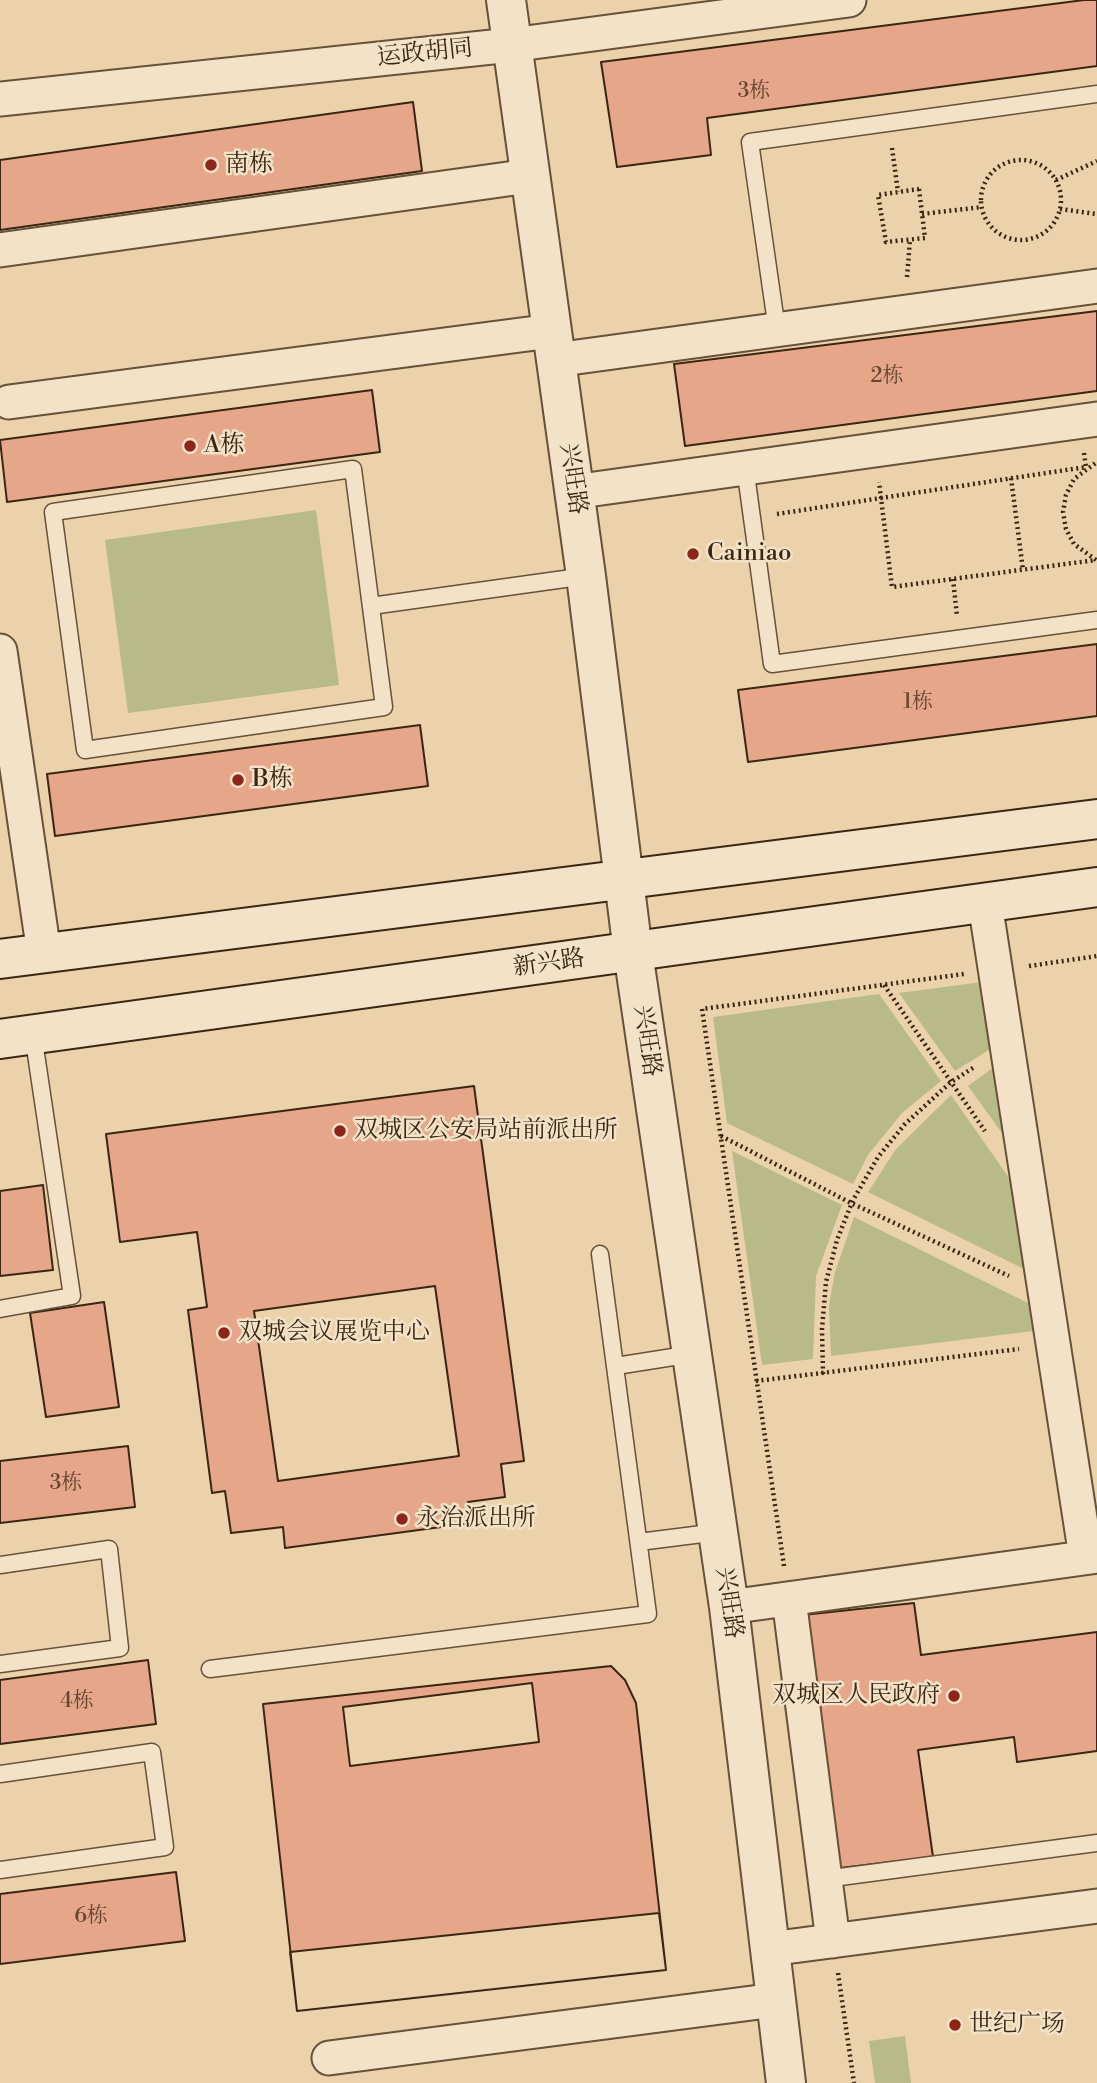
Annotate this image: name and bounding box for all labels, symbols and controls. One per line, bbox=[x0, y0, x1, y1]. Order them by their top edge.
street label: 运政胡同 bbox=[376, 35, 474, 73]
house number: 3栋 bbox=[738, 79, 770, 105]
place label: 南栋 bbox=[225, 151, 273, 179]
marker: 南栋 bbox=[203, 157, 219, 173]
house number: 2栋 bbox=[871, 364, 903, 390]
place label: A栋 bbox=[204, 432, 244, 460]
marker: A栋 bbox=[182, 438, 198, 454]
street label: 兴旺路 bbox=[553, 441, 591, 517]
place label: Cainiao bbox=[707, 540, 791, 568]
marker: Cainiao bbox=[685, 546, 701, 562]
house number: 1栋 bbox=[903, 690, 933, 716]
place label: B栋 bbox=[252, 766, 293, 794]
marker: B栋 bbox=[230, 772, 246, 788]
street label: 新兴路 bbox=[511, 945, 587, 983]
street label: 兴旺路 bbox=[627, 1003, 665, 1079]
place label: 双城区公安局站前派出所 bbox=[354, 1117, 618, 1145]
marker: 双城区公安局站前派出所 bbox=[332, 1123, 348, 1139]
place label: 双城会议展览中心 bbox=[238, 1319, 430, 1347]
marker: 双城会议展览中心 bbox=[216, 1325, 232, 1341]
house number: 3栋 bbox=[50, 1471, 82, 1497]
place label: 永治派出所 bbox=[416, 1505, 536, 1533]
marker: 永治派出所 bbox=[394, 1511, 410, 1527]
street label: 兴旺路 bbox=[709, 1565, 747, 1641]
place label: 双城区人民政府 bbox=[772, 1682, 940, 1710]
marker: 双城区人民政府 bbox=[946, 1688, 962, 1704]
house number: 4栋 bbox=[60, 1689, 94, 1715]
house number: 6栋 bbox=[74, 1904, 108, 1930]
place label: 世纪广场 bbox=[969, 2011, 1065, 2039]
marker: 世纪广场 bbox=[947, 2017, 963, 2033]

